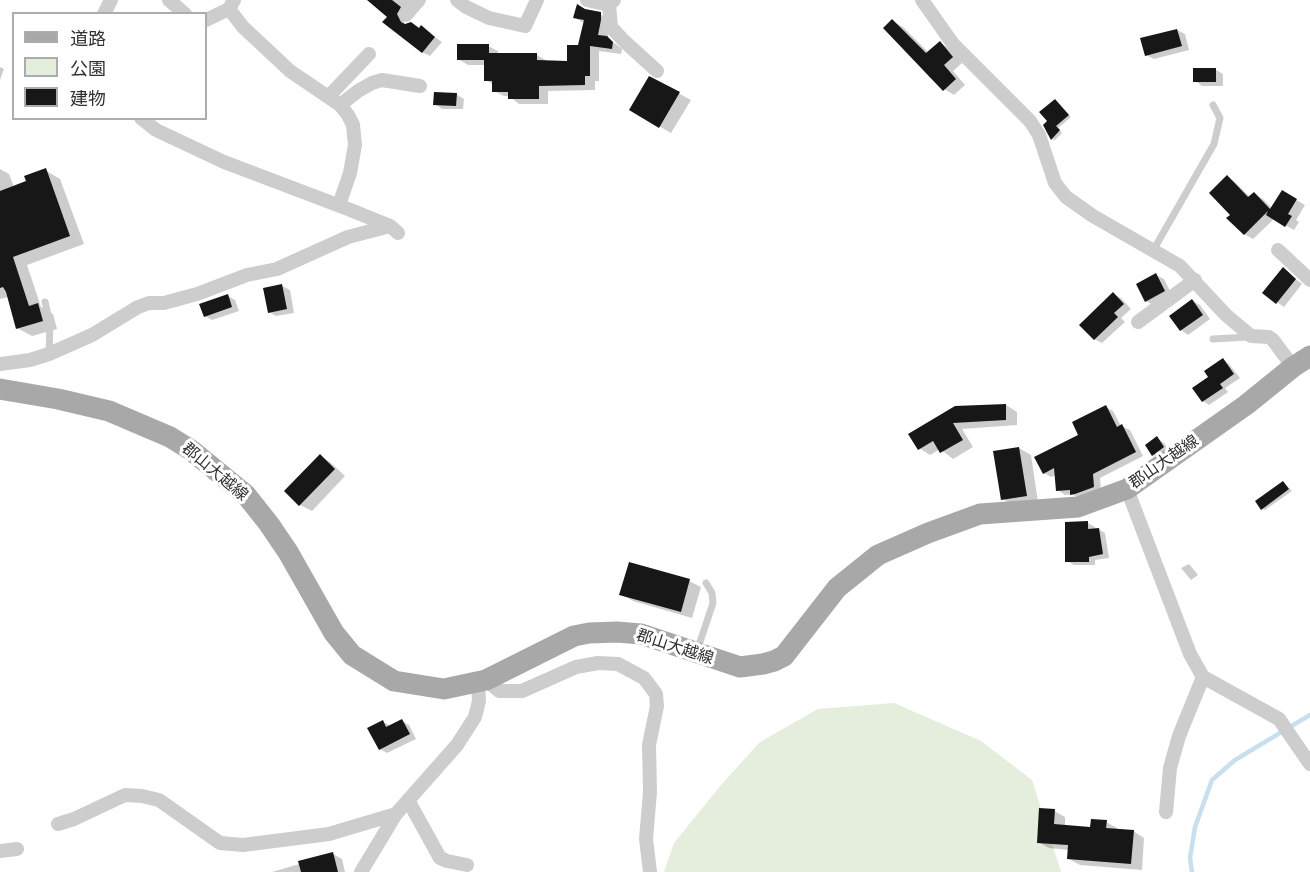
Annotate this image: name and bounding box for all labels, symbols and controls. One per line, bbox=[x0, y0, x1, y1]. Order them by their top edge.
legend bbox=[12, 12, 207, 120]
text: 道路 bbox=[70, 28, 106, 49]
text: 公園 bbox=[70, 58, 106, 79]
text: 建物 bbox=[70, 88, 106, 109]
street label: 郡山大越線 bbox=[1126, 431, 1202, 493]
street label: 郡山大越線 bbox=[178, 439, 252, 505]
street label: 郡山大越線 bbox=[634, 626, 716, 668]

